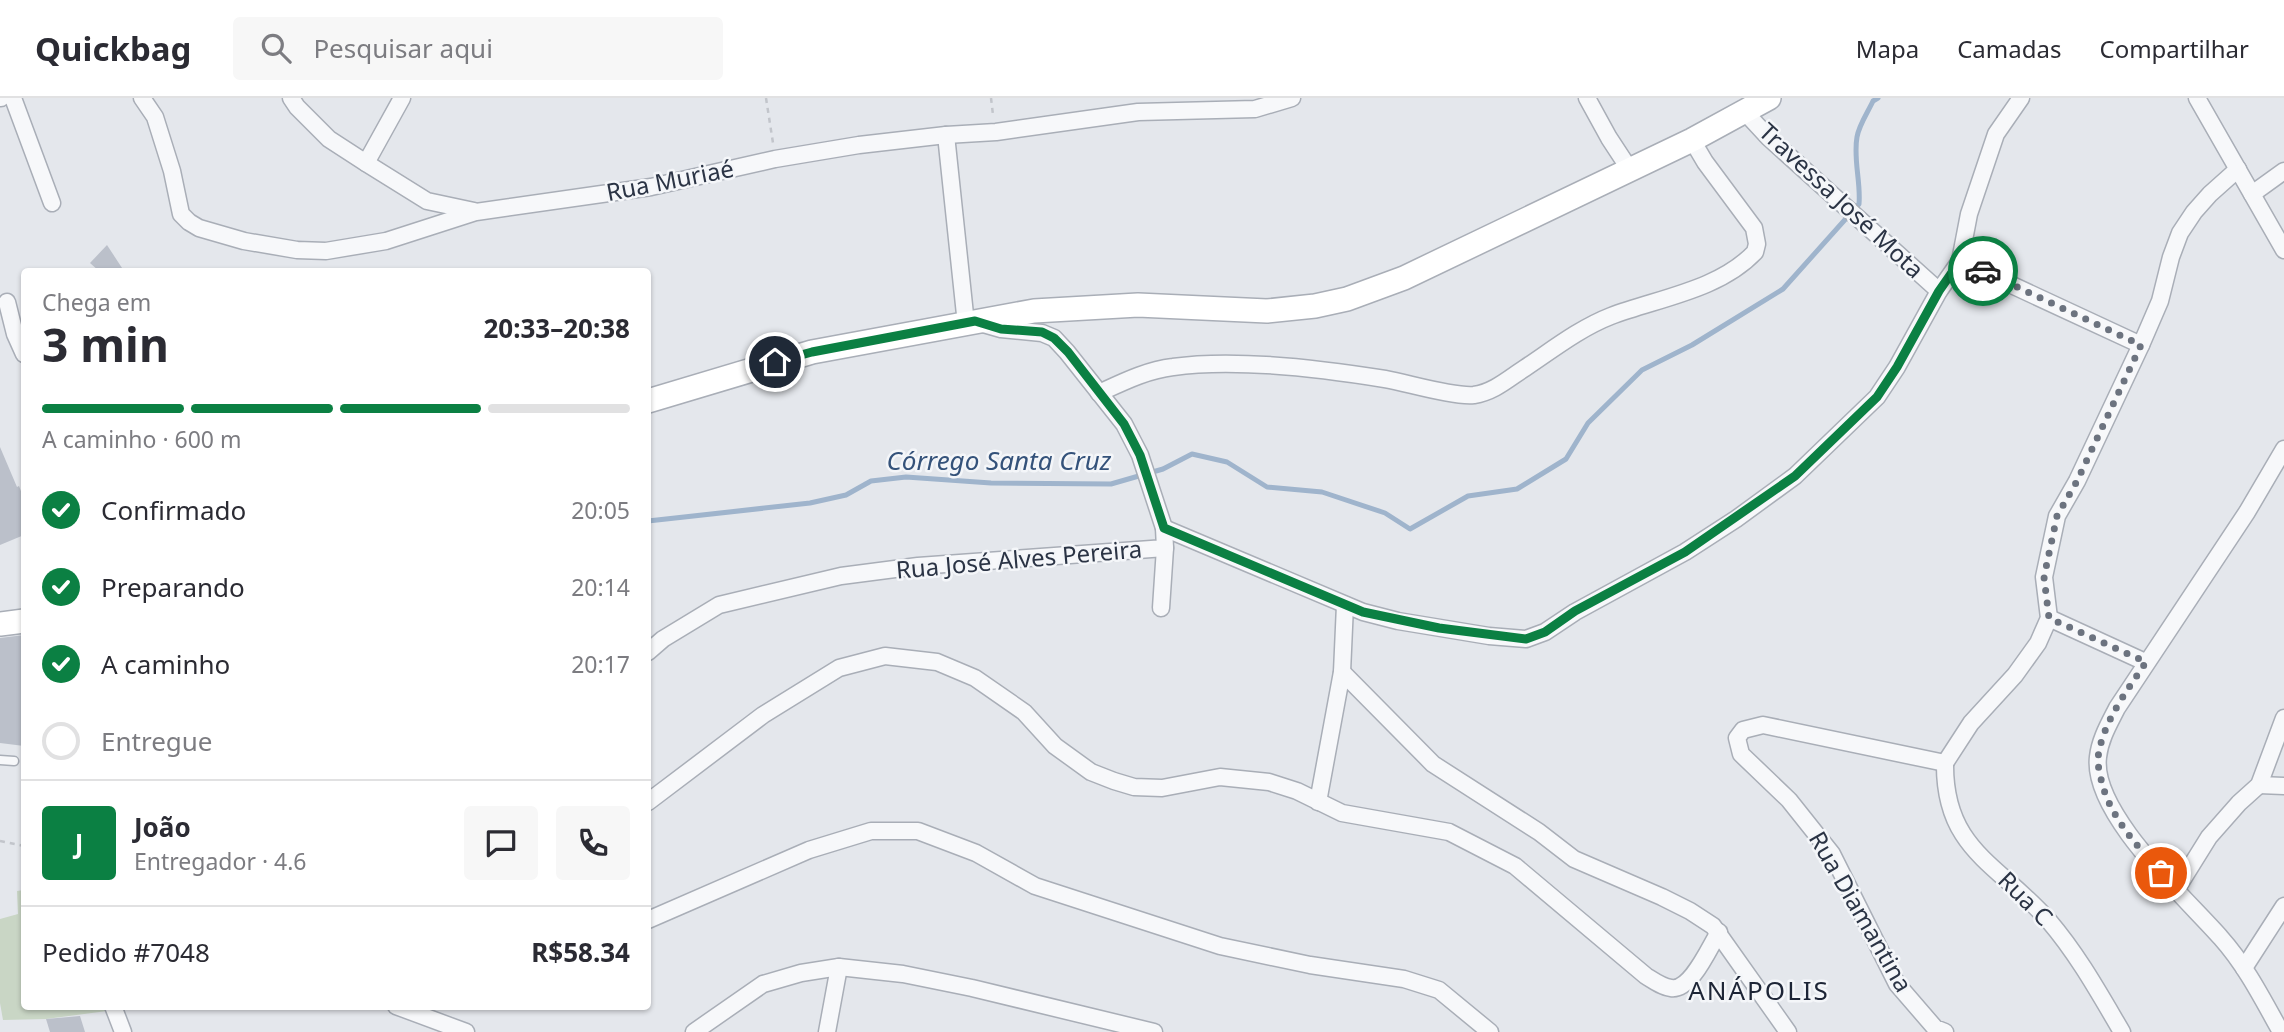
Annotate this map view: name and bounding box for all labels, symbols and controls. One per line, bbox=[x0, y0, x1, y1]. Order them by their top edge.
search box bbox=[233, 17, 723, 80]
text: Quickbag bbox=[35, 26, 191, 71]
icon: search bbox=[257, 29, 295, 67]
text: Pesquisar aqui bbox=[313, 30, 493, 66]
text: Mapa bbox=[1856, 32, 1919, 65]
text: Camadas bbox=[1957, 32, 2061, 65]
text: Compartilhar bbox=[2099, 32, 2249, 65]
street label: Travessa José Mota bbox=[1752, 115, 1932, 285]
street label: Rua Muriaé bbox=[603, 151, 736, 208]
courier bbox=[1948, 236, 2018, 306]
icon: car bbox=[1964, 252, 2002, 290]
text: Chega em bbox=[42, 286, 151, 318]
text: 20:33–20:38 bbox=[483, 310, 630, 346]
text: 3 min bbox=[42, 313, 169, 375]
pin bbox=[745, 332, 805, 392]
icon: home bbox=[756, 343, 794, 381]
text: A caminho · 600 m bbox=[42, 423, 241, 455]
water label: Córrego Santa Cruz bbox=[887, 442, 1112, 478]
icon: check bbox=[42, 491, 80, 529]
text: Confirmado bbox=[101, 492, 246, 528]
text: 20:05 bbox=[571, 494, 630, 526]
street label: Rua José Alves Pereira bbox=[894, 531, 1143, 586]
icon: check bbox=[42, 568, 80, 606]
text: Preparando bbox=[101, 569, 245, 605]
text: 20:14 bbox=[571, 571, 630, 603]
icon: check bbox=[42, 645, 80, 683]
text: A caminho bbox=[101, 646, 230, 682]
text: 20:17 bbox=[571, 648, 630, 680]
text: Entregue bbox=[101, 723, 213, 759]
button: chat bbox=[464, 806, 538, 880]
button: phone bbox=[556, 806, 630, 880]
text: João bbox=[134, 809, 191, 845]
text: J bbox=[75, 825, 83, 861]
street label: Rua Diamantina bbox=[1802, 825, 1921, 998]
pin bbox=[2131, 843, 2191, 903]
text: Entregador · 4.6 bbox=[134, 845, 307, 877]
icon: bag bbox=[2142, 854, 2180, 892]
street label: Rua C bbox=[1992, 863, 2061, 932]
text: Pedido #7048 bbox=[42, 934, 210, 970]
text: R$58.34 bbox=[531, 934, 630, 970]
district label: ANÁPOLIS bbox=[1688, 972, 1830, 1008]

